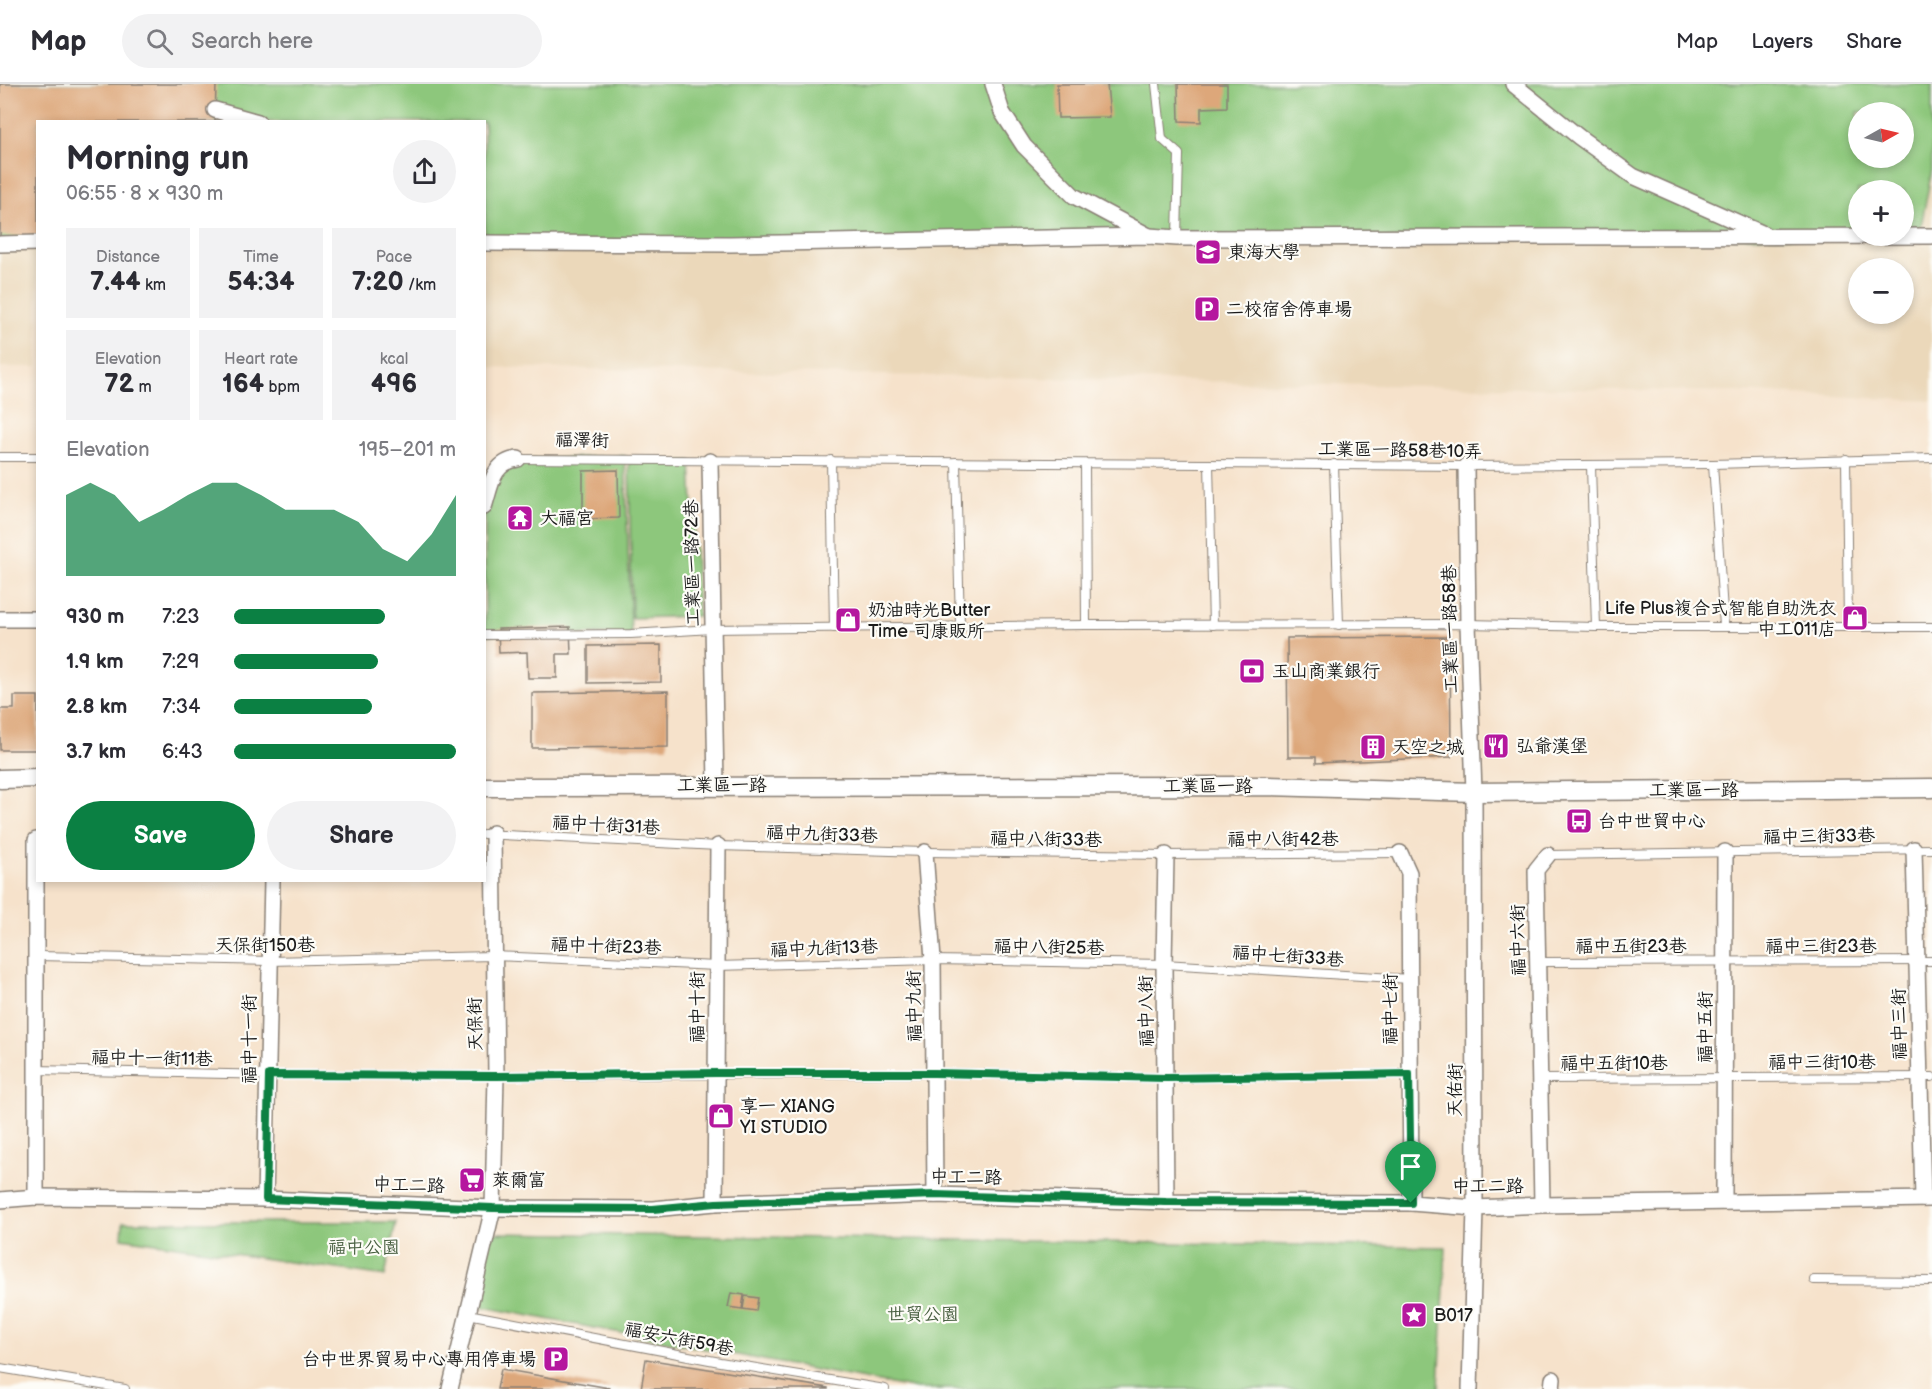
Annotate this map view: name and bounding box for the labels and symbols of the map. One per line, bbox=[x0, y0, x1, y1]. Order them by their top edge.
north arrow bbox=[1848, 102, 1914, 168]
school or university icon: 東海大學 bbox=[1193, 237, 1223, 267]
place label: 東海大學 bbox=[1228, 242, 1300, 263]
parking icon: 二校宿舍停車場 bbox=[1192, 294, 1222, 324]
place label: 二校宿舍停車場 bbox=[1226, 299, 1352, 320]
street label: 福澤街 bbox=[555, 430, 609, 451]
street label: 工業區一路58巷10弄 bbox=[1318, 439, 1482, 462]
street label: 工業區一路72巷 bbox=[681, 499, 704, 627]
temple icon: 大福宮 bbox=[505, 503, 535, 533]
place label: 大福宮 bbox=[540, 508, 594, 529]
street label: 工業區一路58巷 bbox=[1439, 564, 1462, 694]
place label: Life Plus複合式智能自助洗衣 中工011店 bbox=[1605, 598, 1836, 640]
place label: 奶油時光Butter Time 司康販所 bbox=[868, 600, 991, 642]
shop icon: Life Plus複合式智能自助洗衣 中工011店 bbox=[1840, 603, 1870, 633]
shop icon: 奶油時光Butter Time 司康販所 bbox=[833, 605, 863, 635]
bank icon: 玉山商業銀行 bbox=[1237, 656, 1267, 686]
place label: 玉山商業銀行 bbox=[1272, 661, 1380, 682]
restaurant icon: 弘爺漢堡 bbox=[1481, 731, 1511, 761]
building icon: 天空之城 bbox=[1358, 732, 1388, 762]
place label: 弘爺漢堡 bbox=[1516, 736, 1588, 757]
place label: 天空之城 bbox=[1392, 737, 1464, 758]
street label: 工業區一路 bbox=[677, 775, 767, 796]
street label: 工業區一路 bbox=[1163, 776, 1253, 797]
street label: 工業區一路 bbox=[1649, 780, 1739, 801]
bus stop icon: 台中世貿中心 bbox=[1564, 806, 1594, 836]
place label: 台中世貿中心 bbox=[1598, 811, 1706, 832]
street label: 福中十街31巷 bbox=[551, 812, 660, 839]
street label: 福中九街33巷 bbox=[766, 822, 878, 847]
street label: 福中三街33巷 bbox=[1763, 825, 1875, 848]
street label: 福中八街33巷 bbox=[990, 828, 1102, 851]
street label: 福中八街42巷 bbox=[1227, 829, 1339, 850]
street label: 福中六街 bbox=[1507, 904, 1530, 976]
street label: 福中十街23巷 bbox=[550, 934, 662, 959]
street label: 天保街150巷 bbox=[215, 935, 315, 956]
street label: 福中九街13巷 bbox=[770, 936, 878, 961]
street label: 福中八街25巷 bbox=[993, 936, 1105, 959]
street label: 福中五街23巷 bbox=[1575, 936, 1687, 957]
street label: 福中三街23巷 bbox=[1765, 936, 1877, 957]
street label: 福中七街33巷 bbox=[1231, 942, 1345, 971]
street label: 福中九街 bbox=[903, 970, 926, 1042]
street label: 福中十街 bbox=[687, 971, 708, 1043]
street label: 福中七街 bbox=[1380, 973, 1401, 1045]
street label: 福中八街 bbox=[1135, 975, 1158, 1047]
street label: 福中三街 bbox=[1888, 988, 1911, 1060]
street label: 福中五街 bbox=[1695, 991, 1716, 1063]
street label: 福中十一街 bbox=[239, 994, 260, 1084]
street label: 天保街 bbox=[465, 997, 486, 1051]
street label: 福中十一街11巷 bbox=[91, 1047, 213, 1070]
street label: 福中三街10巷 bbox=[1768, 1052, 1876, 1073]
street label: 福中五街10巷 bbox=[1560, 1053, 1668, 1074]
street label: 天佑街 bbox=[1445, 1063, 1466, 1117]
place label: 享一 XIANG YI STUDIO bbox=[739, 1096, 835, 1138]
shop icon: 享一 XIANG YI STUDIO bbox=[706, 1101, 736, 1131]
pin bbox=[1385, 1141, 1436, 1203]
supermarket icon: 萊爾富 bbox=[457, 1165, 487, 1195]
street label: 中工二路 bbox=[930, 1166, 1002, 1189]
place label: 萊爾富 bbox=[492, 1170, 546, 1191]
street label: 中工二路 bbox=[373, 1174, 445, 1197]
street label: 中工二路 bbox=[1452, 1176, 1524, 1197]
park label: 福中公園 bbox=[328, 1237, 400, 1258]
place icon: B017 bbox=[1399, 1300, 1429, 1330]
park label: 世貿公園 bbox=[887, 1304, 959, 1325]
place label: B017 bbox=[1434, 1305, 1473, 1326]
street label: 福安六街59巷 bbox=[623, 1319, 735, 1360]
parking icon: 台中世界貿易中心專用停車場 bbox=[541, 1344, 571, 1374]
place label: 台中世界貿易中心專用停車場 bbox=[302, 1349, 536, 1370]

